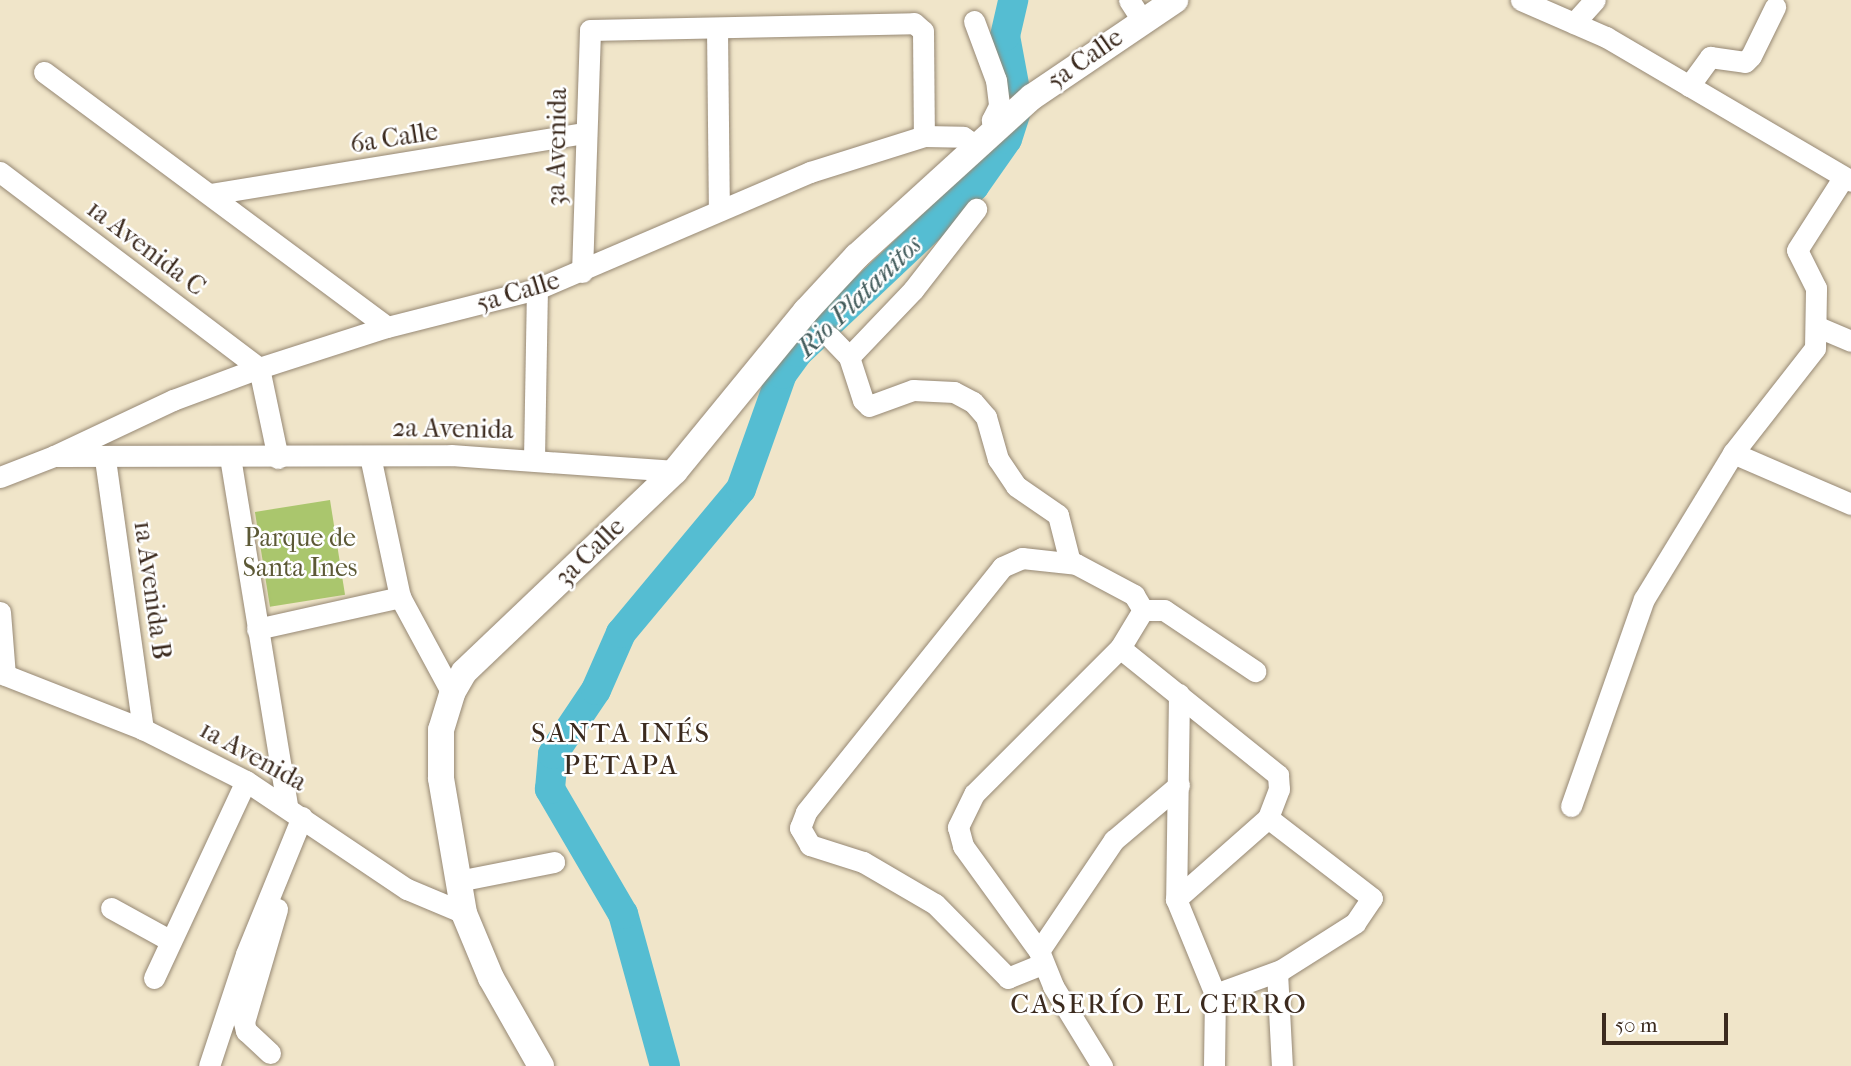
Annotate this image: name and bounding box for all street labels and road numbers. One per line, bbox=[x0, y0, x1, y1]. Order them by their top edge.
street label: 5a Calle bbox=[1041, 22, 1129, 96]
street label: 3a Avenida bbox=[540, 87, 574, 207]
street label: 6a Calle bbox=[348, 116, 440, 160]
street label: 1a Avenida C bbox=[81, 193, 211, 303]
street label: 5a Calle bbox=[473, 265, 563, 319]
street label: 2a Avenida bbox=[392, 412, 514, 446]
street label: 3a Calle bbox=[549, 511, 631, 593]
street label: 1a Avenida B bbox=[127, 519, 177, 661]
street label: 1a Avenida bbox=[194, 714, 312, 798]

